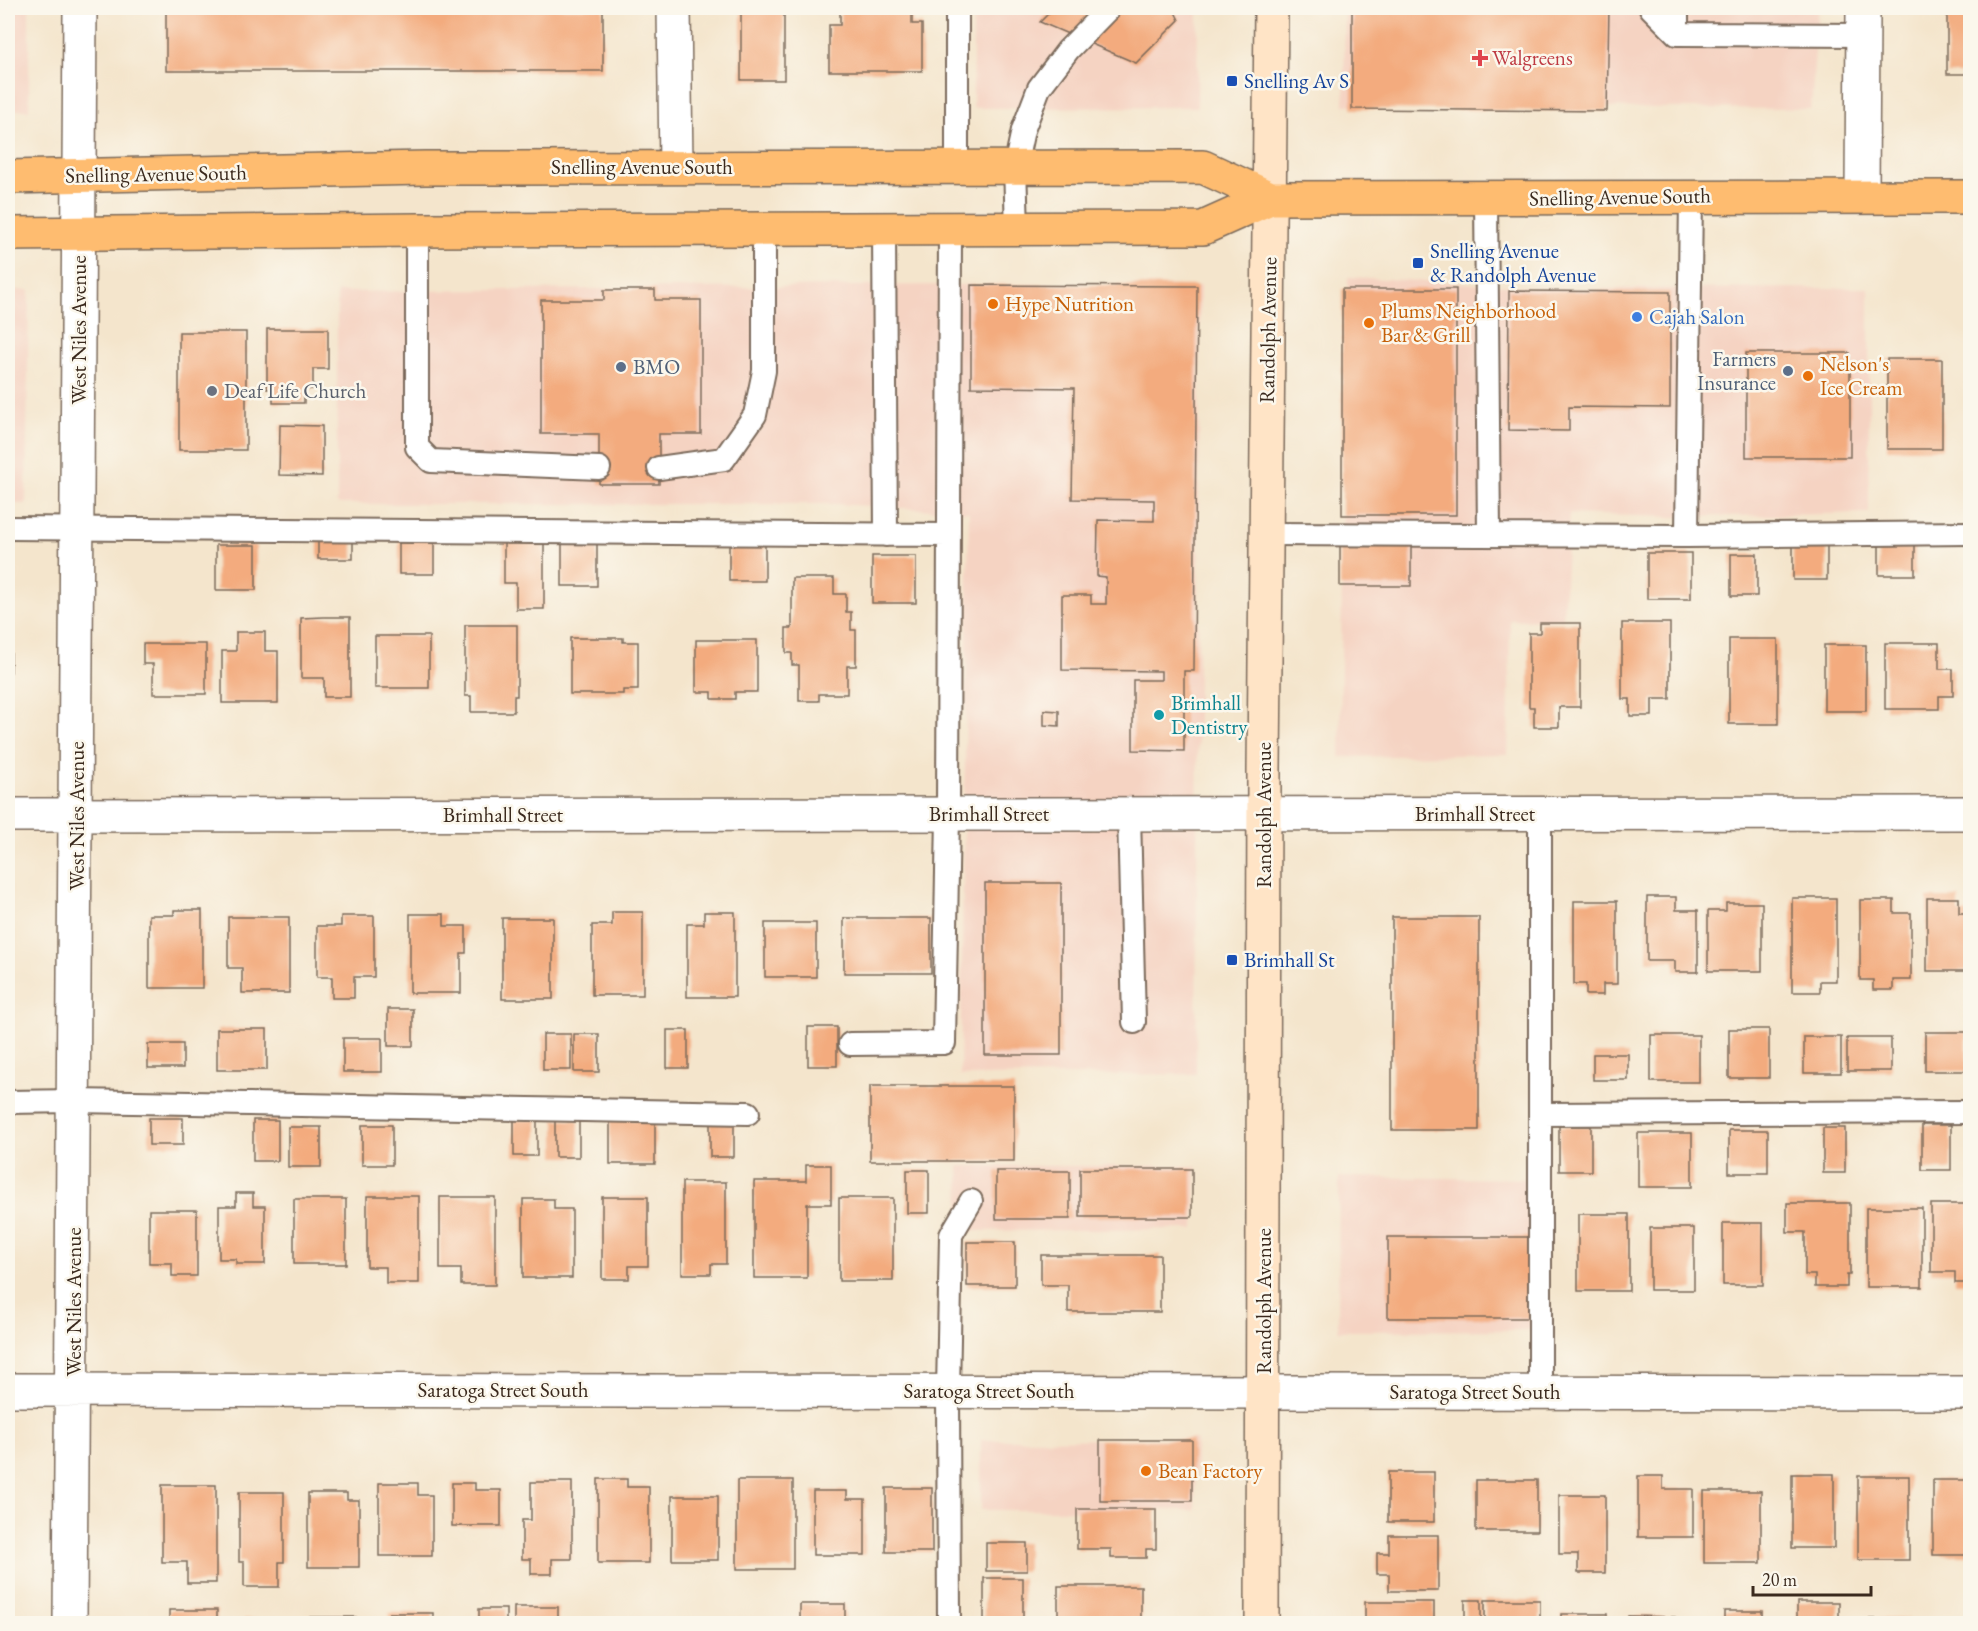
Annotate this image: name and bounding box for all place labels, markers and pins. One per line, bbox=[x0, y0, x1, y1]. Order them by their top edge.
place label: Walgreens bbox=[1492, 44, 1573, 71]
marker: Walgreens bbox=[1473, 51, 1487, 65]
place label: Snelling Av S bbox=[1244, 67, 1349, 94]
marker: Snelling Av S bbox=[1225, 74, 1239, 88]
place label: Snelling Avenue & Randolph Avenue bbox=[1430, 237, 1596, 288]
marker: Snelling Avenue & Randolph Avenue bbox=[1411, 256, 1425, 270]
place label: Hype Nutrition bbox=[1005, 290, 1134, 317]
marker: Hype Nutrition bbox=[986, 297, 1000, 311]
place label: Plums Neighborhood Bar & Grill bbox=[1381, 297, 1557, 348]
place label: Cajah Salon bbox=[1649, 303, 1745, 330]
marker: Cajah Salon bbox=[1630, 310, 1644, 324]
marker: Plums Neighborhood Bar & Grill bbox=[1362, 316, 1376, 330]
place label: Farmers Insurance bbox=[1697, 345, 1776, 396]
place label: Nelson's Ice Cream bbox=[1820, 350, 1903, 401]
place label: BMO bbox=[633, 353, 680, 380]
marker: BMO bbox=[614, 360, 628, 374]
marker: Farmers Insurance bbox=[1781, 364, 1795, 378]
marker: Nelson's Ice Cream bbox=[1801, 369, 1815, 383]
place label: Deaf Life Church bbox=[224, 377, 367, 404]
marker: Deaf Life Church bbox=[205, 384, 219, 398]
place label: Brimhall Dentistry bbox=[1171, 689, 1248, 740]
marker: Brimhall Dentistry bbox=[1152, 708, 1166, 722]
place label: Brimhall St bbox=[1244, 946, 1335, 973]
marker: Brimhall St bbox=[1225, 953, 1239, 967]
place label: Bean Factory bbox=[1158, 1457, 1263, 1484]
marker: Bean Factory bbox=[1139, 1464, 1153, 1478]

